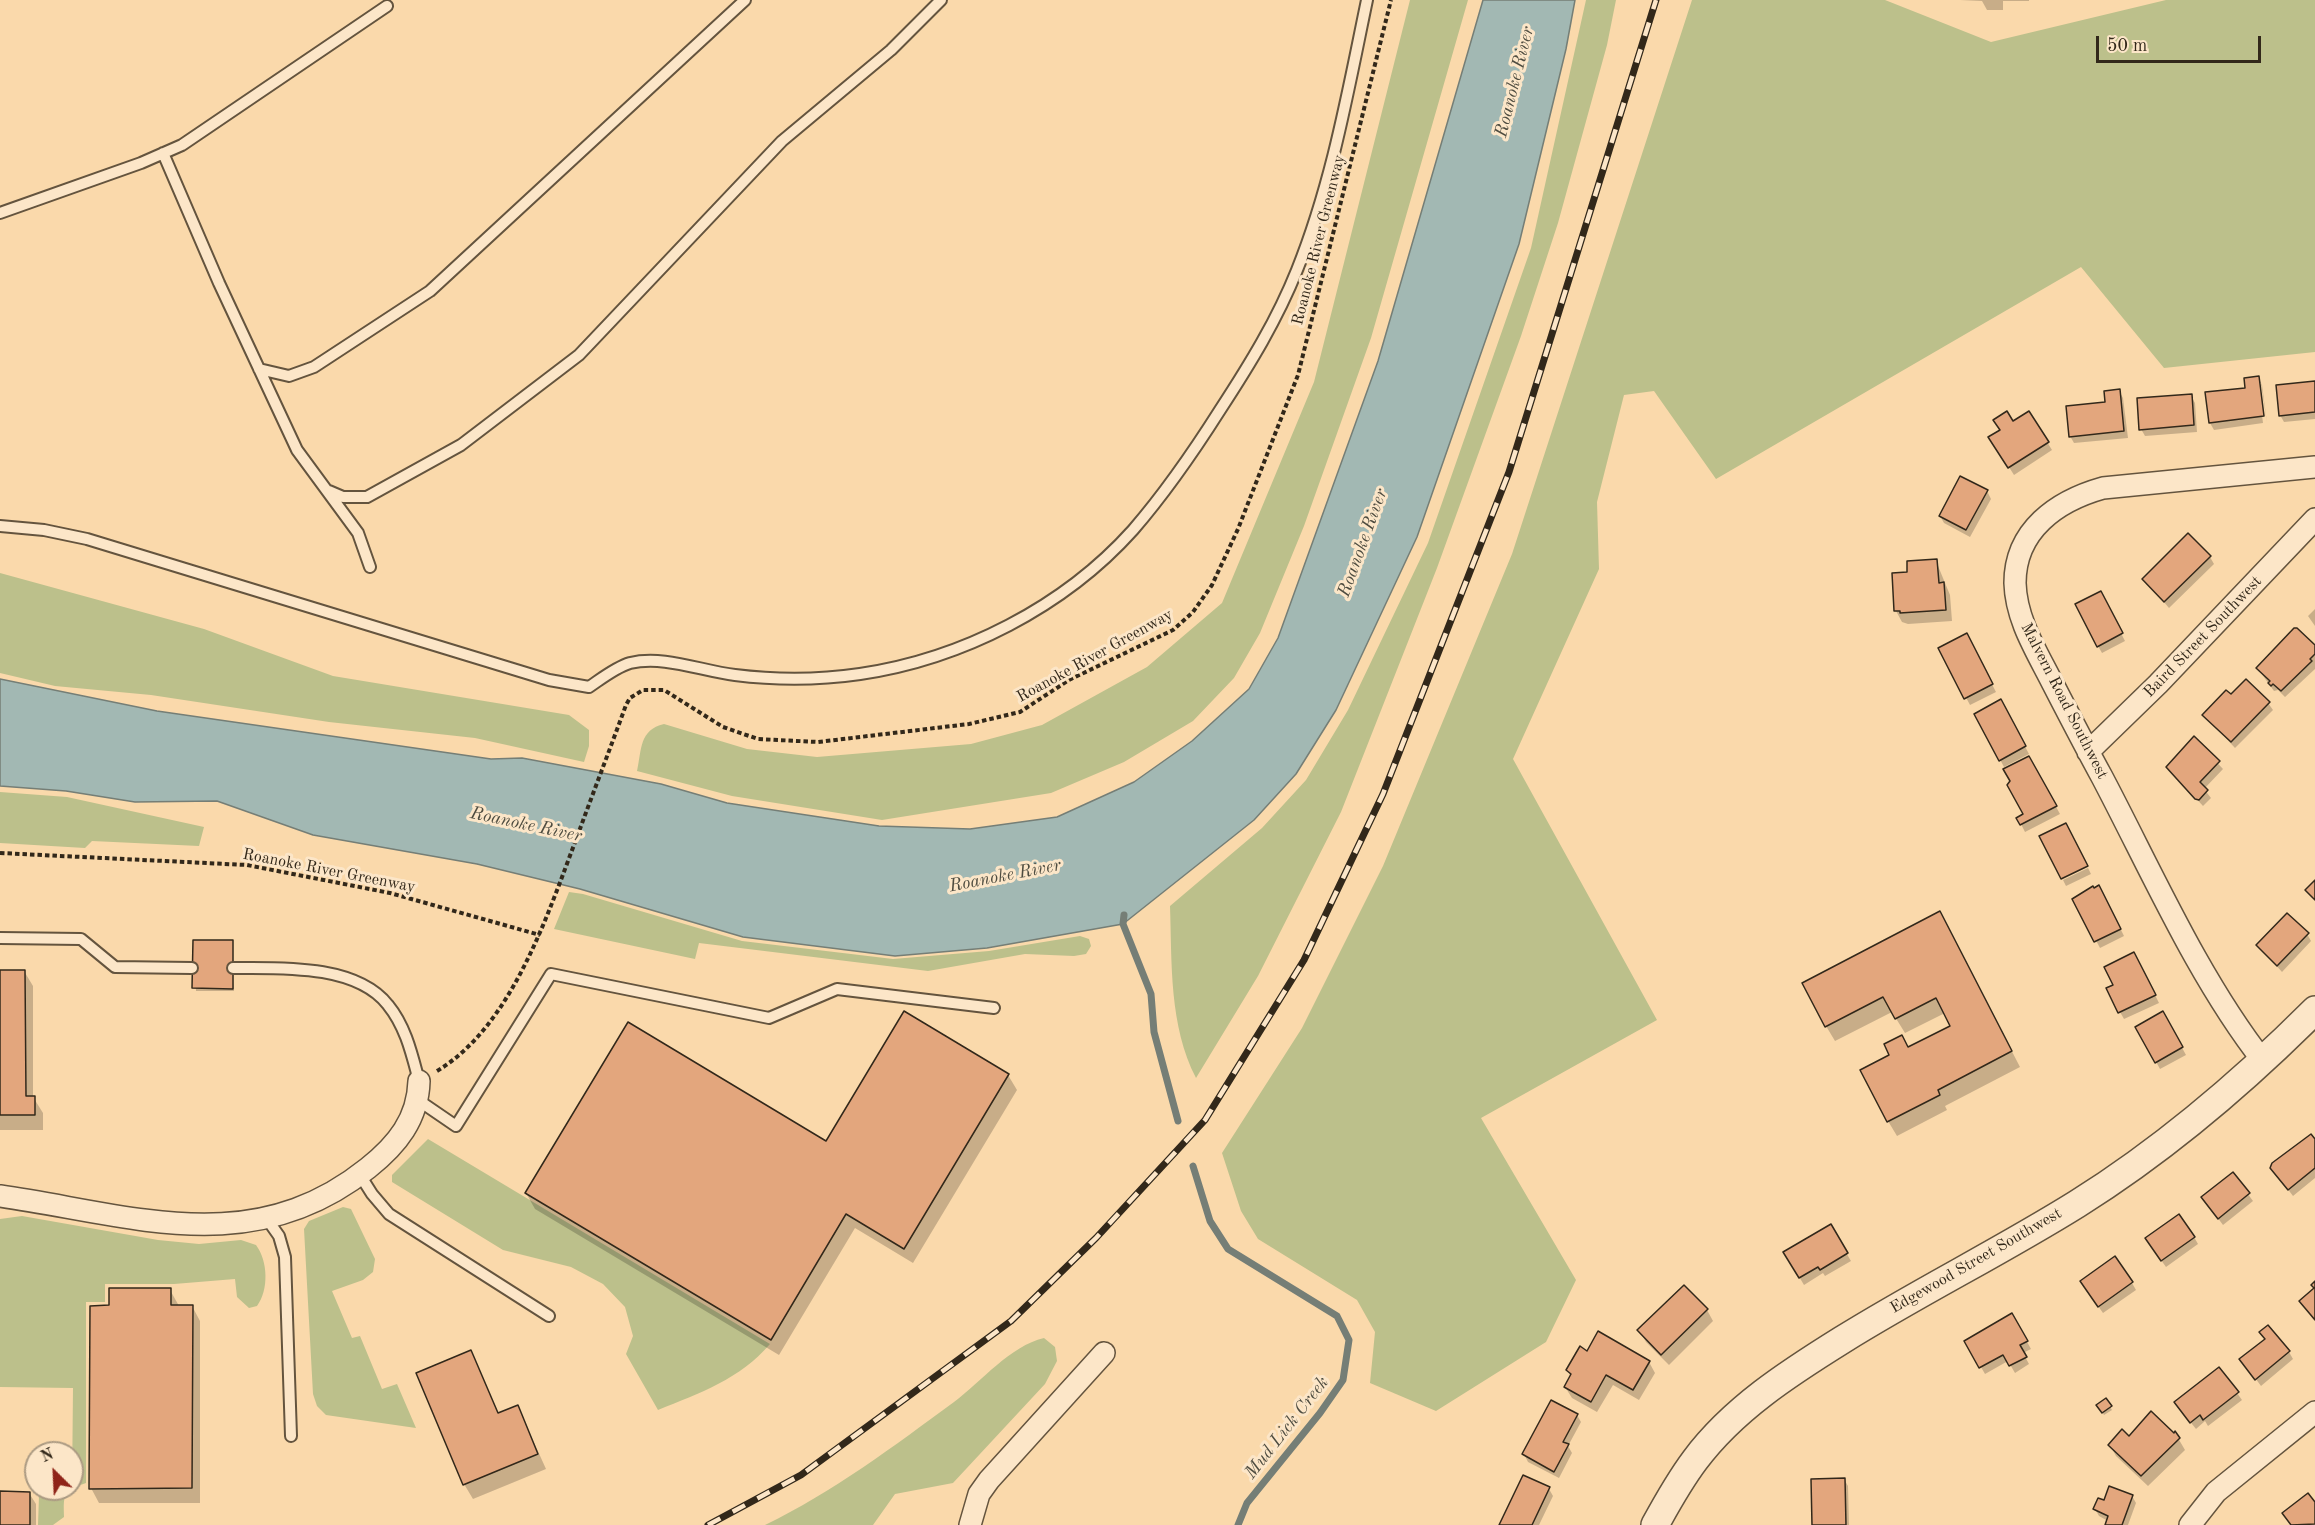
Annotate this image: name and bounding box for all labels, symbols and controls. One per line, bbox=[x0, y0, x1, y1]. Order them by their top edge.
water label: Roanoke River bbox=[1491, 24, 1539, 140]
scale bar bbox=[2099, 24, 2264, 62]
text: 50 m bbox=[2107, 37, 2147, 55]
street label: Roanoke River Greenway bbox=[1288, 153, 1350, 327]
water label: Roanoke River bbox=[1333, 486, 1393, 600]
street label: Baird Street Southwest bbox=[2140, 572, 2266, 702]
street label: Roanoke River Greenway bbox=[1014, 605, 1176, 707]
street label: Malvern Road Southwest bbox=[2016, 620, 2112, 782]
water label: Roanoke River bbox=[468, 803, 584, 847]
street label: Roanoke River Greenway bbox=[241, 845, 417, 897]
water label: Roanoke River bbox=[947, 855, 1063, 897]
street label: Edgewood Street Southwest bbox=[1887, 1204, 2065, 1318]
water label: Mud Lick Creek bbox=[1240, 1372, 1334, 1484]
north arrow bbox=[24, 1441, 84, 1501]
text: N bbox=[39, 1447, 56, 1466]

